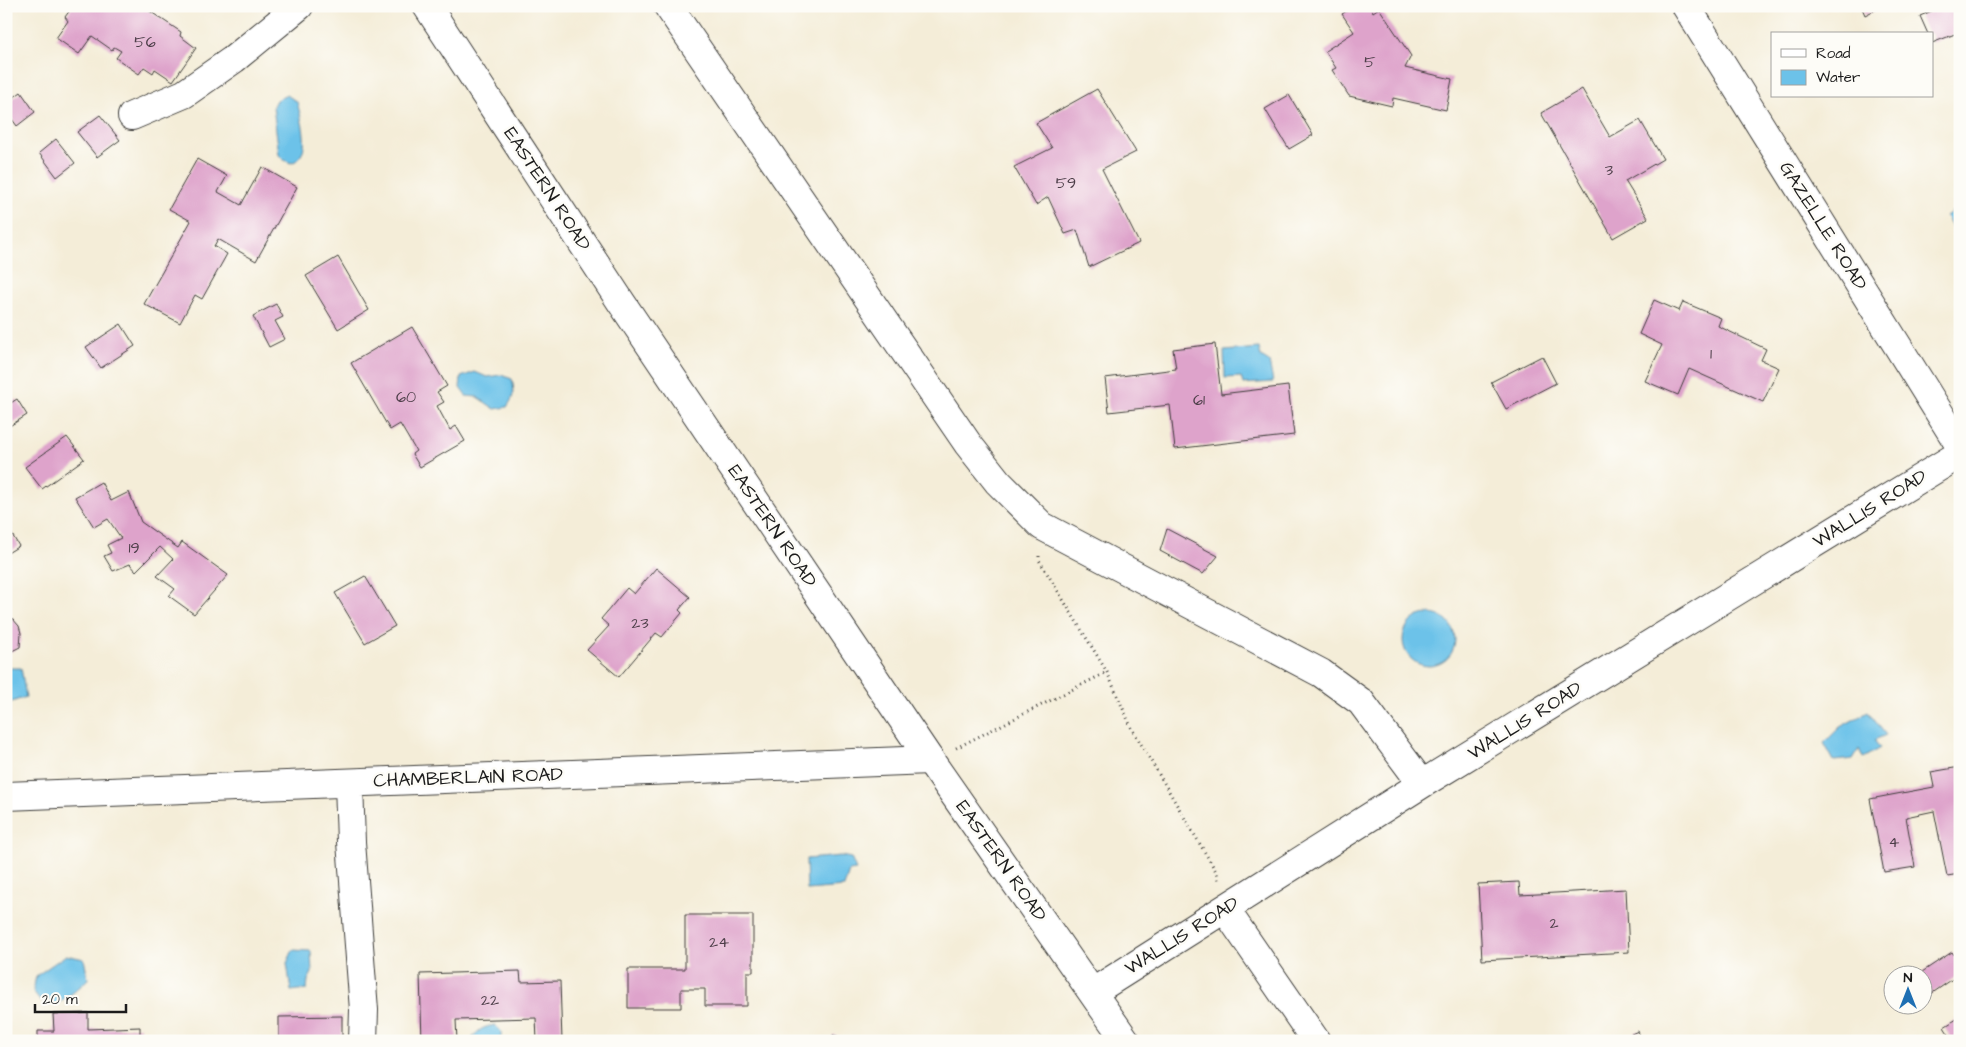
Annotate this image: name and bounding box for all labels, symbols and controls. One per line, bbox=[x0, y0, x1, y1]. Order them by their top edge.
house number: 56 bbox=[134, 31, 156, 53]
legend bbox=[1771, 32, 1934, 98]
text: Road bbox=[1816, 43, 1851, 64]
house number: 5 bbox=[1364, 51, 1376, 73]
text: Water bbox=[1816, 67, 1860, 88]
street label: EASTERN ROAD bbox=[497, 122, 597, 256]
street label: GAZELLE ROAD bbox=[1772, 156, 1874, 296]
house number: 3 bbox=[1605, 159, 1613, 181]
house number: 59 bbox=[1056, 172, 1076, 194]
house number: 1 bbox=[1710, 343, 1712, 365]
house number: 60 bbox=[396, 386, 416, 408]
house number: 61 bbox=[1193, 389, 1205, 411]
street label: EASTERN ROAD bbox=[721, 459, 823, 593]
street label: WALLIS ROAD bbox=[1808, 463, 1932, 555]
house number: 19 bbox=[128, 537, 140, 559]
house number: 23 bbox=[631, 612, 649, 634]
street label: WALLIS ROAD bbox=[1463, 675, 1587, 767]
street label: CHAMBERLAIN ROAD bbox=[373, 761, 563, 795]
street label: EASTERN ROAD bbox=[949, 795, 1053, 927]
house number: 4 bbox=[1889, 831, 1900, 853]
street label: WALLIS ROAD bbox=[1120, 890, 1244, 982]
house number: 2 bbox=[1549, 912, 1559, 934]
house number: 24 bbox=[709, 931, 729, 953]
north arrow bbox=[1884, 964, 1934, 1014]
text: N bbox=[1904, 968, 1913, 988]
scale bar bbox=[35, 982, 126, 1014]
text: 20 m bbox=[42, 989, 78, 1010]
house number: 22 bbox=[481, 989, 499, 1011]

